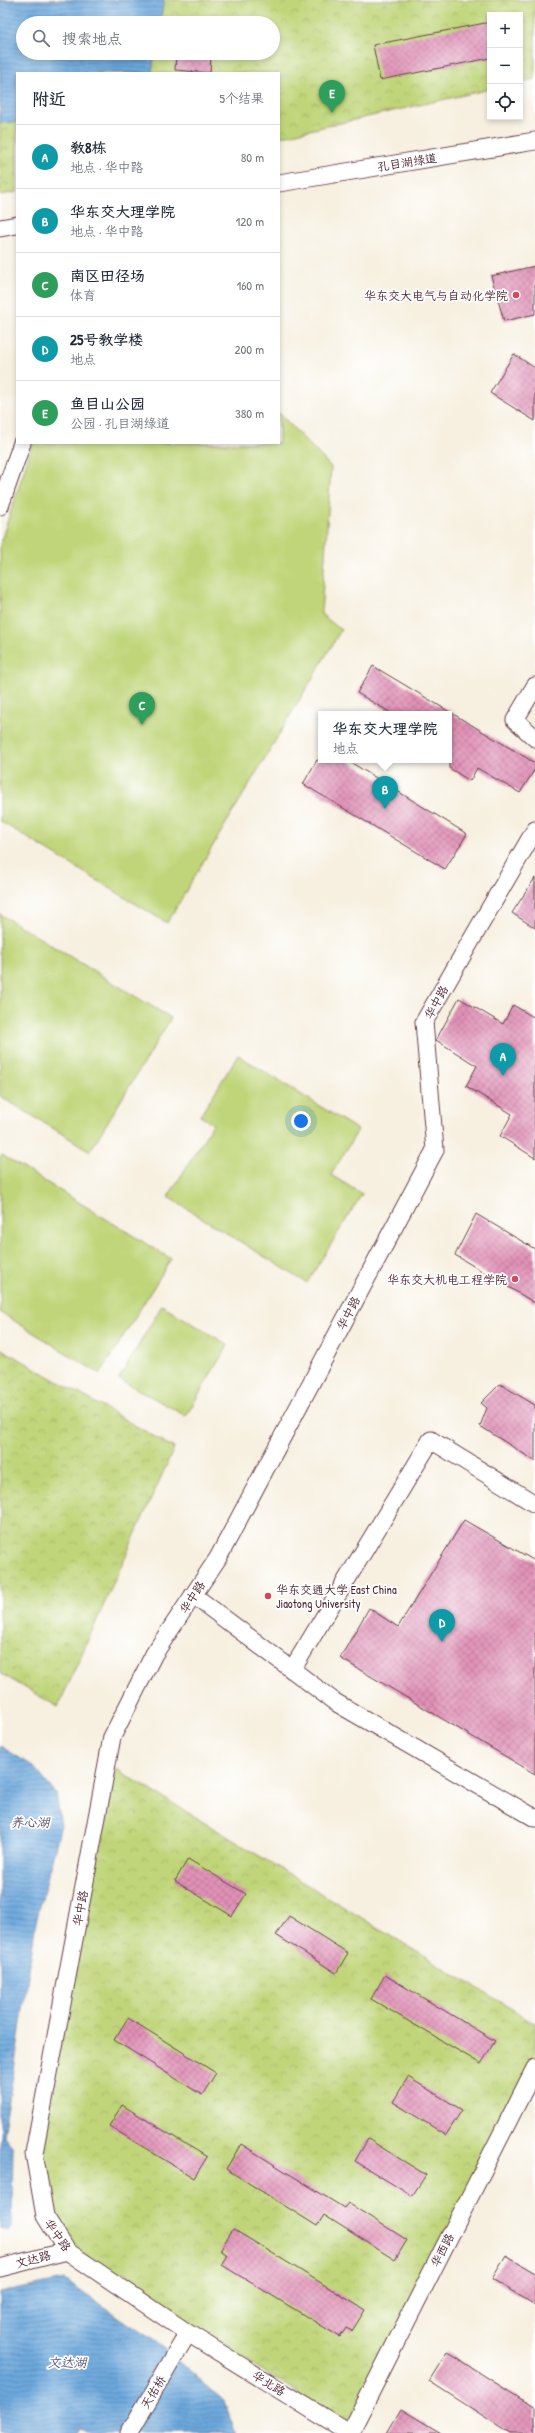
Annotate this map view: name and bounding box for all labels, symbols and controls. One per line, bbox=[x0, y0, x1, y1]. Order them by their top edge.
map controls bbox=[487, 12, 523, 120]
button: + bbox=[487, 12, 523, 48]
search box bbox=[16, 16, 280, 60]
icon: search bbox=[30, 27, 52, 49]
text: 搜索地点 bbox=[62, 28, 122, 49]
button: − bbox=[487, 48, 523, 84]
pin: E bbox=[319, 80, 345, 113]
button: locate bbox=[487, 84, 523, 120]
text: 附近 bbox=[32, 87, 66, 110]
text: 5个结果 bbox=[220, 89, 264, 107]
text: 教8栋 bbox=[70, 137, 107, 158]
text: A bbox=[42, 148, 48, 166]
text: 80 m bbox=[241, 148, 264, 166]
street label: 孔目湖绿道 bbox=[376, 149, 438, 175]
text: 地点 · 华中路 bbox=[70, 158, 144, 176]
text: 华东交大理学院 bbox=[70, 201, 175, 222]
text: B bbox=[42, 212, 48, 230]
text: 120 m bbox=[236, 212, 264, 230]
text: 地点 · 华中路 bbox=[70, 222, 144, 240]
text: 南区田径场 bbox=[70, 265, 145, 286]
text: C bbox=[41, 276, 49, 294]
text: 160 m bbox=[236, 276, 264, 294]
text: 体育 bbox=[70, 286, 96, 304]
place label: 华东交大电气与自动化学院 bbox=[364, 287, 508, 304]
marker: 华东交大电气与自动化学院 bbox=[511, 290, 521, 300]
text: 25号教学楼 bbox=[70, 329, 143, 350]
text: D bbox=[42, 340, 48, 358]
text: 200 m bbox=[234, 340, 264, 358]
text: 地点 bbox=[70, 350, 96, 368]
text: 鱼目山公园 bbox=[70, 393, 145, 414]
text: E bbox=[42, 404, 48, 422]
text: 380 m bbox=[235, 404, 264, 422]
text: 公园 · 孔目湖绿道 bbox=[70, 414, 170, 432]
pin: C bbox=[129, 692, 155, 725]
popup bbox=[318, 711, 452, 763]
text: 华东交大理学院 bbox=[332, 718, 438, 739]
text: 地点 bbox=[332, 739, 359, 757]
pin: B bbox=[372, 776, 398, 809]
street label: 华中路 bbox=[420, 982, 452, 1022]
pin: A bbox=[490, 1043, 516, 1076]
your location bbox=[291, 1111, 311, 1131]
place label: 华东交大机电工程学院 bbox=[387, 1271, 507, 1288]
marker: 华东交大机电工程学院 bbox=[510, 1274, 520, 1284]
street label: 华中路 bbox=[332, 1293, 364, 1333]
street label: 华中路 bbox=[175, 1577, 209, 1617]
place label: 华东交通大学 East China Jiaotong University bbox=[276, 1581, 397, 1612]
marker: 华东交通大学 East China Jiaotong University bbox=[263, 1591, 273, 1601]
pin: D bbox=[429, 1609, 455, 1642]
water label: 养心湖 bbox=[10, 1813, 51, 1831]
street label: 华中路 bbox=[68, 1889, 92, 1927]
street label: 华中路 bbox=[41, 2215, 75, 2255]
street label: 华西路 bbox=[426, 2230, 458, 2270]
street label: 文达路 bbox=[13, 2246, 53, 2272]
water label: 文达湖 bbox=[47, 2353, 88, 2371]
street label: 华北路 bbox=[249, 2366, 289, 2400]
street label: 天佑桥 bbox=[136, 2371, 170, 2412]

